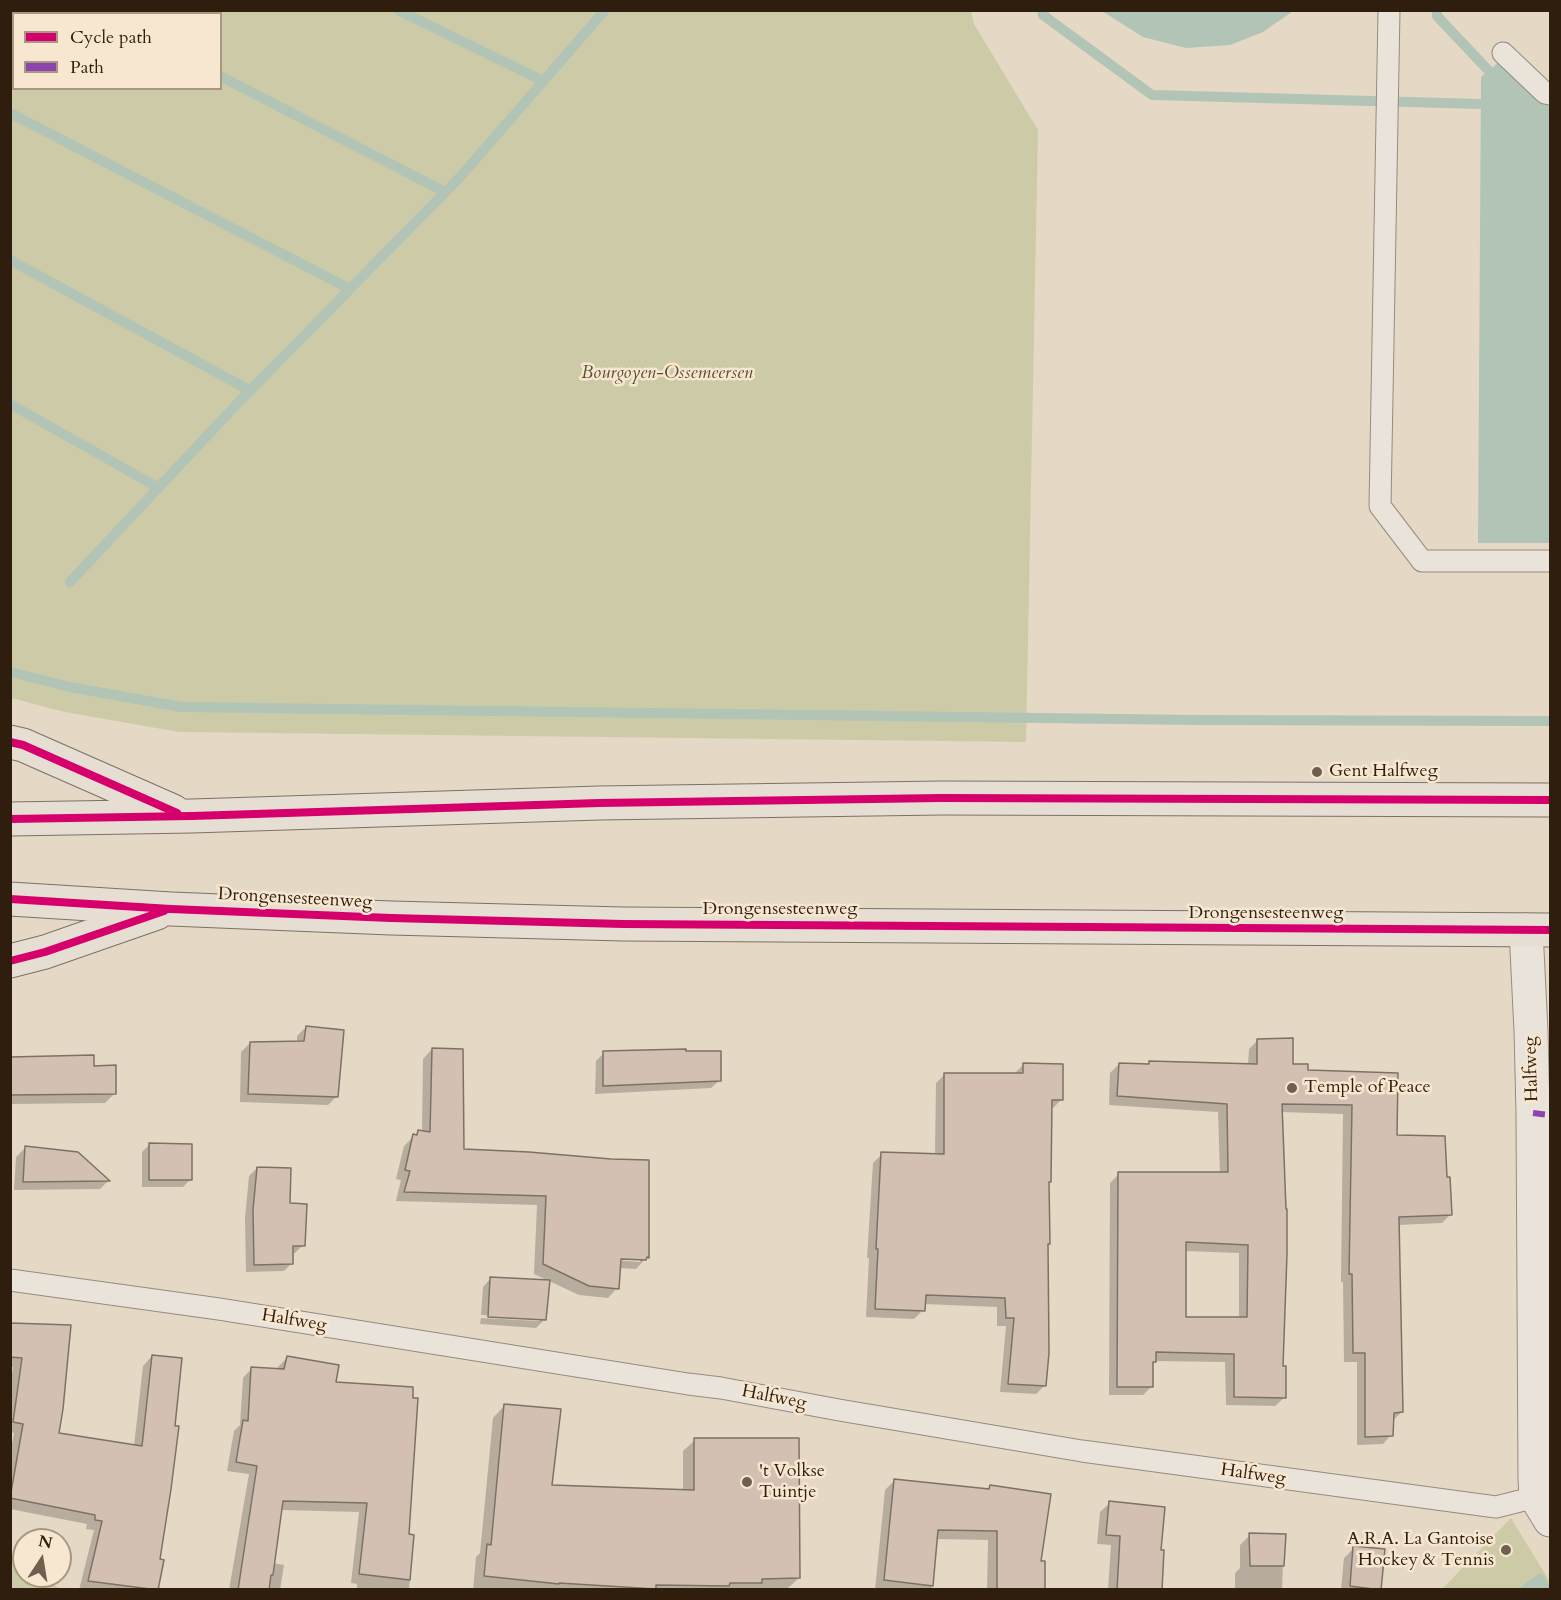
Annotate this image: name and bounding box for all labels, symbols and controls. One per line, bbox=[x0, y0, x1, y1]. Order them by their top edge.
legend bbox=[12, 12, 222, 90]
text: Cycle path bbox=[70, 25, 152, 50]
text: Path bbox=[70, 55, 104, 80]
park label: Bourgoyen-Ossemeersen bbox=[581, 363, 753, 385]
place label: Gent Halfweg bbox=[1329, 761, 1438, 783]
marker: Gent Halfweg bbox=[1310, 765, 1324, 779]
street label: Drongensesteenweg bbox=[217, 884, 373, 914]
street label: Drongensesteenweg bbox=[703, 899, 857, 921]
street label: Drongensesteenweg bbox=[1189, 903, 1343, 925]
street label: Halfweg bbox=[1520, 1036, 1544, 1102]
place label: Temple of Peace bbox=[1304, 1077, 1431, 1099]
marker: Temple of Peace bbox=[1285, 1081, 1299, 1095]
street label: Halfweg bbox=[260, 1305, 328, 1337]
street label: Halfweg bbox=[740, 1381, 808, 1415]
street label: Halfweg bbox=[1219, 1460, 1287, 1490]
place label: 't Volkse Tuintje bbox=[759, 1461, 825, 1504]
marker: 't Volkse Tuintje bbox=[740, 1475, 754, 1489]
north arrow bbox=[12, 1528, 72, 1588]
place label: A.R.A. La Gantoise Hockey & Tennis bbox=[1347, 1529, 1494, 1572]
text: N bbox=[36, 1530, 54, 1555]
marker: A.R.A. La Gantoise Hockey & Tennis bbox=[1499, 1543, 1513, 1557]

